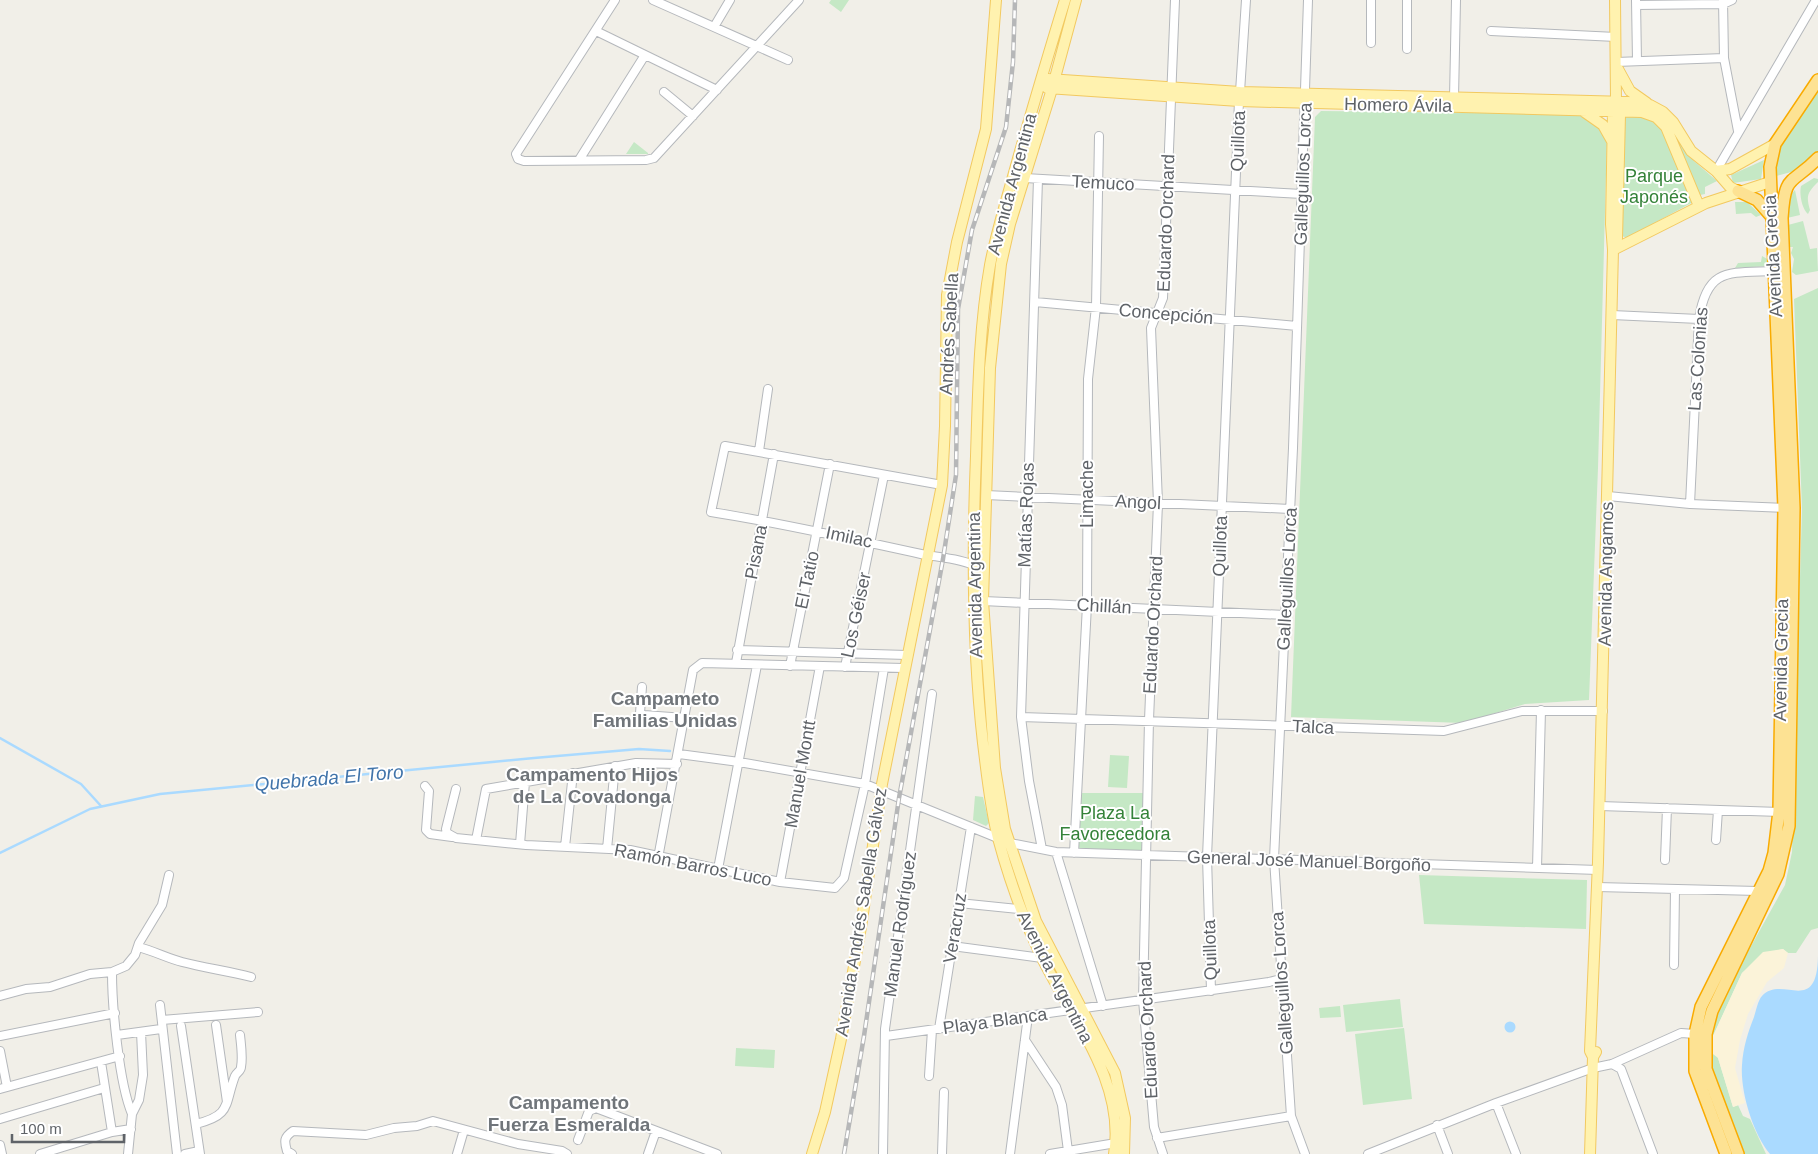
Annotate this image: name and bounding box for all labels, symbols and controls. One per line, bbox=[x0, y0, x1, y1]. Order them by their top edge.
street label: Homero Ávila bbox=[1344, 94, 1453, 116]
street label: Galleguillos Lorca bbox=[1291, 101, 1316, 246]
street label: Quillota bbox=[1227, 109, 1249, 172]
street label: Avenida Argentina bbox=[983, 110, 1041, 257]
street label: Eduardo Orchard bbox=[1154, 154, 1178, 292]
park label: Parque Japonés bbox=[1620, 166, 1688, 207]
street label: Temuco bbox=[1071, 171, 1135, 195]
street label: Avenida Grecia bbox=[1760, 193, 1786, 318]
street label: Andrés Sabella bbox=[936, 272, 962, 395]
street label: Concepción bbox=[1118, 300, 1214, 328]
street label: Las Colonias bbox=[1684, 306, 1712, 412]
street label: Limache bbox=[1077, 460, 1097, 528]
street label: Matías Rojas bbox=[1014, 462, 1038, 568]
street label: Angol bbox=[1114, 491, 1162, 513]
street label: Avenida Angamos bbox=[1595, 501, 1617, 647]
street label: Galleguillos Lorca bbox=[1273, 506, 1301, 651]
street label: Avenida Argentina bbox=[964, 511, 986, 658]
street label: Quillota bbox=[1209, 514, 1231, 577]
street label: Pisana bbox=[741, 522, 771, 581]
street label: Imilac bbox=[824, 522, 874, 552]
street label: El Tatio bbox=[791, 549, 823, 611]
street label: Eduardo Orchard bbox=[1139, 556, 1167, 694]
street label: Los Géiser bbox=[837, 570, 875, 660]
street label: Chillán bbox=[1076, 595, 1132, 617]
street label: Avenida Grecia bbox=[1770, 597, 1792, 722]
district label: Campameto Familias Unidas bbox=[593, 688, 737, 731]
street label: Talca bbox=[1291, 716, 1335, 738]
street label: Manuel Montt bbox=[781, 719, 819, 829]
water label: Quebrada El Toro bbox=[254, 761, 404, 795]
district label: Campamento Hijos de La Covadonga bbox=[506, 764, 678, 807]
street label: Avenida Andrés Sabella Gálvez bbox=[831, 786, 891, 1038]
park label: Plaza La Favorecedora bbox=[1059, 803, 1172, 844]
street label: Ramón Barros Luco bbox=[613, 840, 773, 890]
street label: General José Manuel Borgoño bbox=[1187, 847, 1431, 875]
street label: Manuel Rodríguez bbox=[880, 850, 920, 998]
street label: Veracruz bbox=[940, 891, 970, 965]
street label: Avenida Argentina bbox=[1013, 908, 1097, 1047]
street label: Galleguillos Lorca bbox=[1267, 910, 1297, 1055]
street label: Quillota bbox=[1199, 918, 1221, 981]
street label: Eduardo Orchard bbox=[1134, 961, 1162, 1099]
street label: Playa Blanca bbox=[942, 1004, 1049, 1038]
district label: Campamento Fuerza Esmeralda bbox=[488, 1092, 651, 1135]
scale bar bbox=[12, 1112, 125, 1144]
text: 100 m bbox=[20, 1120, 62, 1137]

